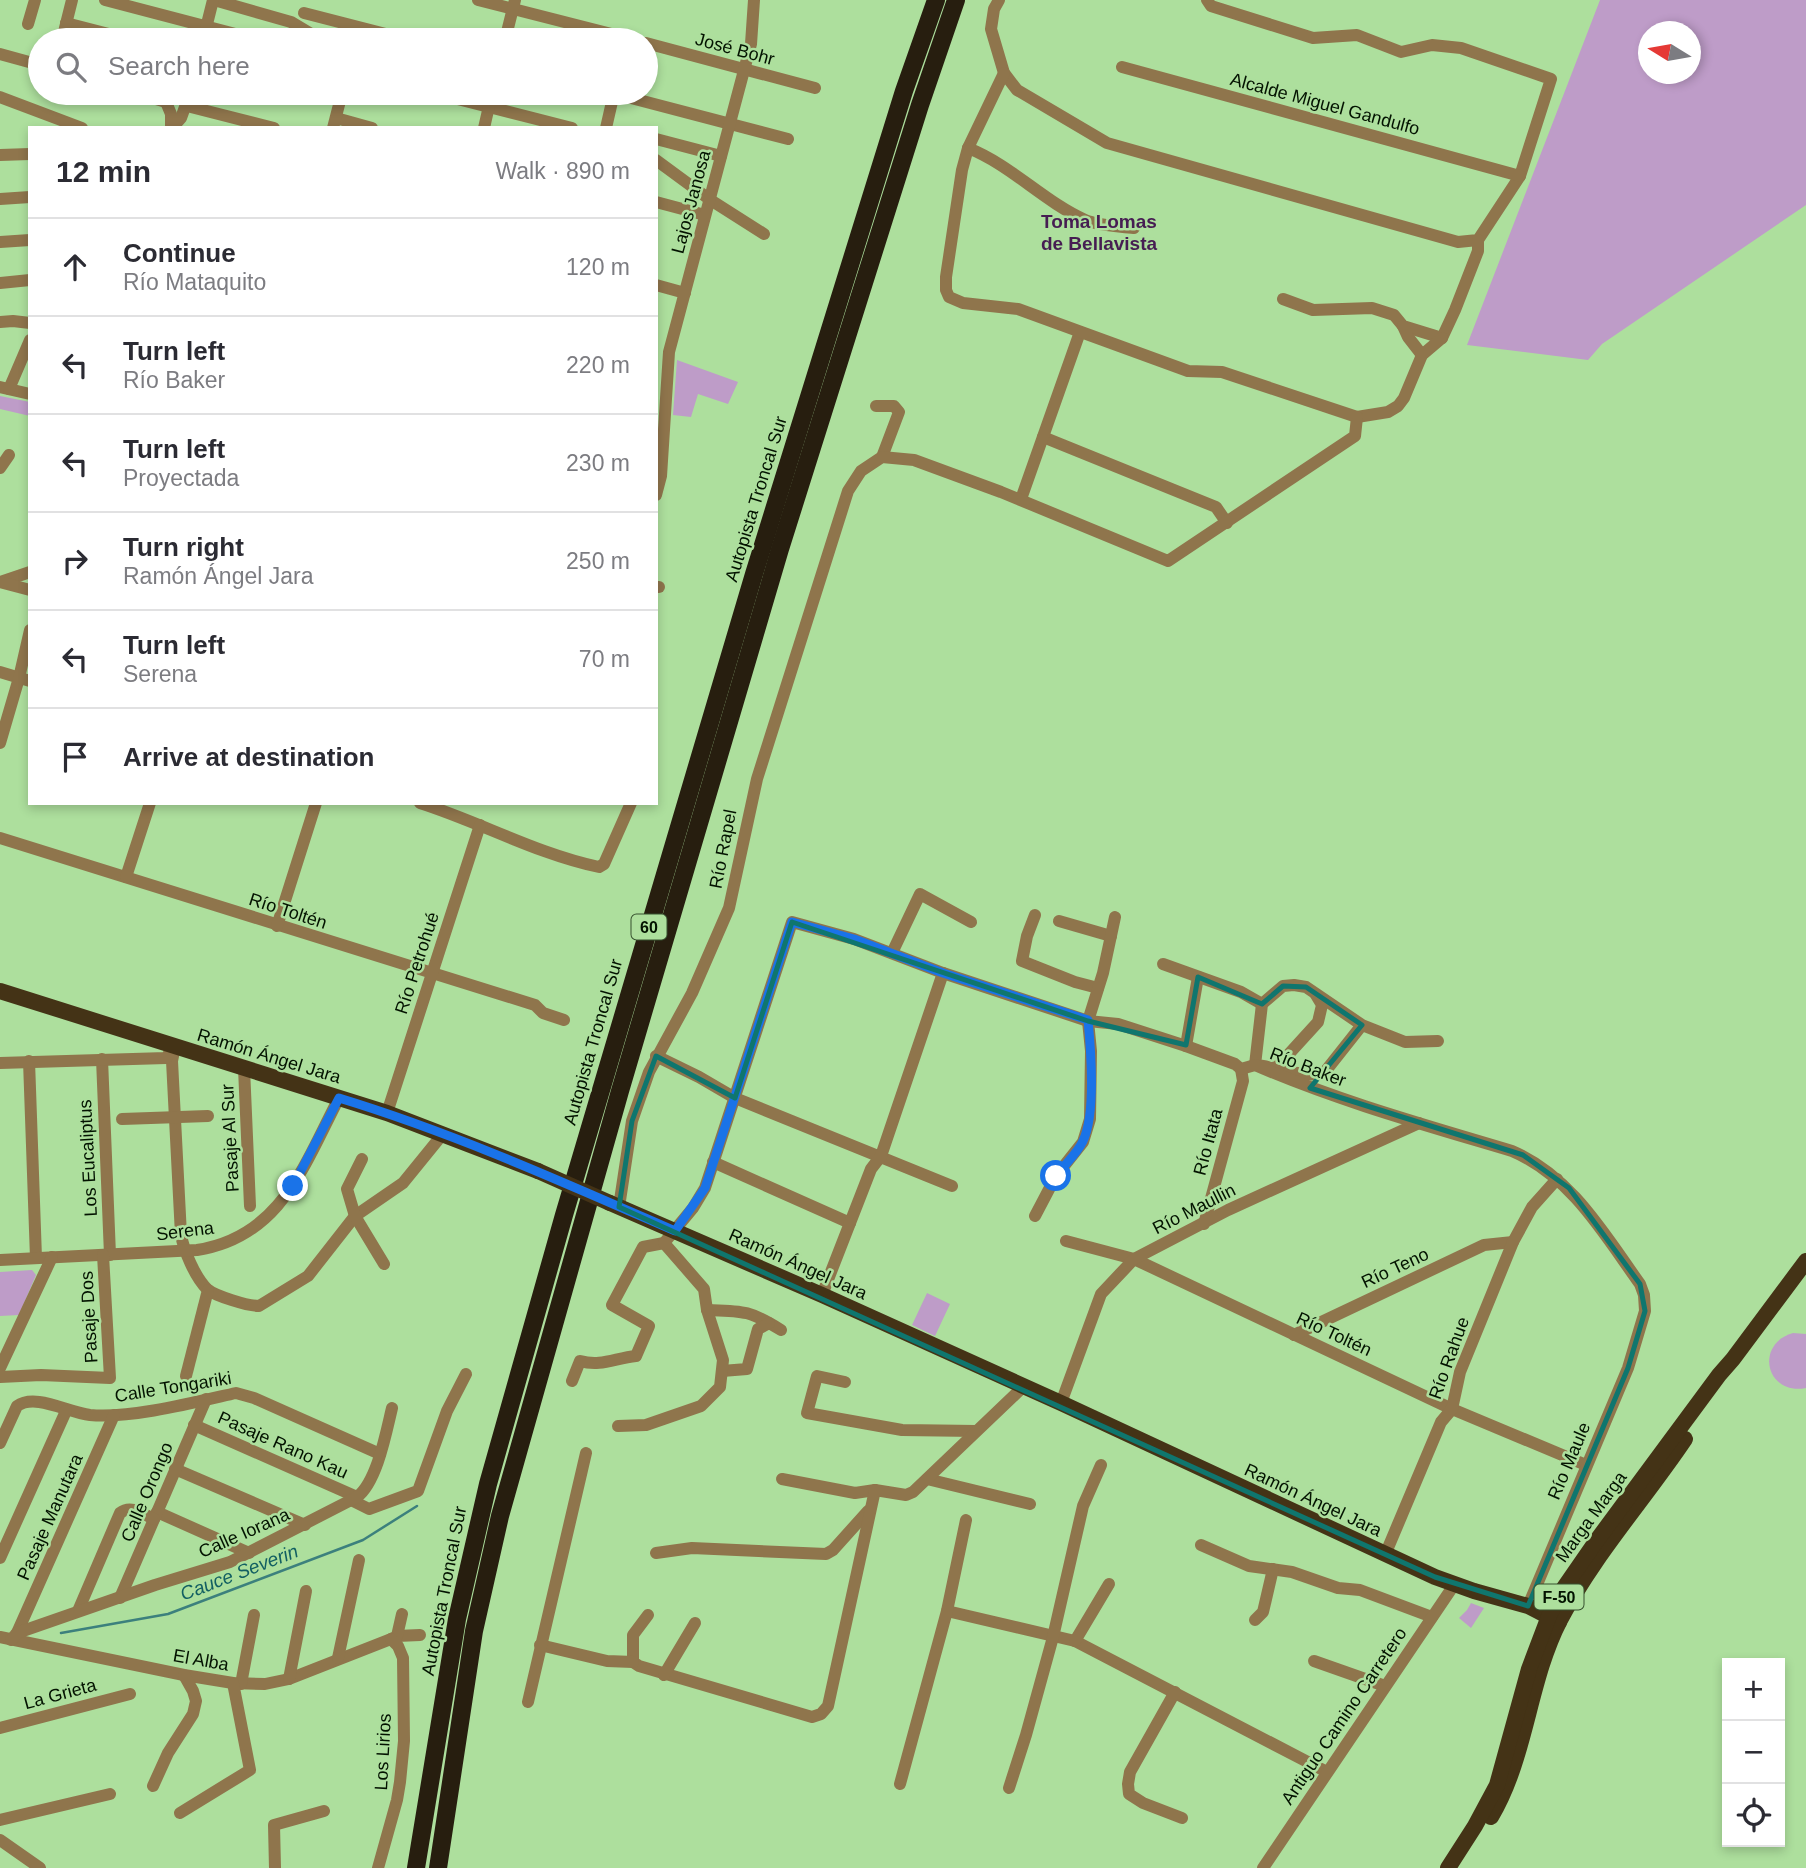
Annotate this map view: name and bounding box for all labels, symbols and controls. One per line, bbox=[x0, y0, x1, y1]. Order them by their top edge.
north arrow bbox=[1638, 21, 1701, 84]
search box bbox=[28, 28, 658, 105]
street label: José Bohr bbox=[693, 29, 777, 69]
icon: search bbox=[52, 48, 90, 86]
text: Search here bbox=[108, 51, 250, 81]
street label: Alcalde Miguel Gandulfo bbox=[1228, 69, 1422, 139]
street label: Lajos Janosa bbox=[668, 147, 715, 256]
text: 12 min bbox=[56, 155, 151, 188]
text: Walk · 890 m bbox=[495, 158, 630, 184]
district label: Toma Lomas de Bellavista bbox=[1041, 211, 1158, 254]
text: Continue bbox=[123, 238, 236, 268]
icon: ahead bbox=[56, 248, 94, 286]
text: 120 m bbox=[566, 254, 630, 280]
text: Río Mataquito bbox=[123, 269, 266, 295]
text: Turn left bbox=[123, 336, 225, 366]
icon: left bbox=[56, 346, 94, 384]
text: 220 m bbox=[566, 352, 630, 378]
text: Río Baker bbox=[123, 367, 225, 393]
street label: Autopista Troncal Sur bbox=[721, 414, 791, 584]
text: Turn left bbox=[123, 434, 225, 464]
icon: left bbox=[56, 444, 94, 482]
text: 230 m bbox=[566, 450, 630, 476]
text: Proyectada bbox=[123, 465, 239, 491]
text: Turn right bbox=[123, 532, 244, 562]
icon: right bbox=[56, 542, 94, 580]
text: 250 m bbox=[566, 548, 630, 574]
text: Ramón Ángel Jara bbox=[123, 563, 314, 589]
text: Turn left bbox=[123, 630, 225, 660]
icon: left bbox=[56, 640, 94, 678]
text: 70 m bbox=[579, 646, 630, 672]
text: Serena bbox=[123, 661, 197, 687]
icon: arrive bbox=[56, 738, 94, 776]
text: Arrive at destination bbox=[123, 742, 374, 772]
street label: Río Rapel bbox=[706, 808, 740, 890]
street label: Río Toltén bbox=[247, 889, 329, 933]
street label: Río Petrohué bbox=[391, 909, 443, 1017]
road number: 60 bbox=[632, 914, 666, 939]
street label: Autopista Troncal Sur bbox=[560, 957, 626, 1127]
street label: Ramón Ángel Jara bbox=[195, 1025, 344, 1088]
street label: Río Baker bbox=[1267, 1043, 1349, 1091]
street label: Pasaje Al Sur bbox=[217, 1084, 243, 1192]
street label: Los Eucaliptus bbox=[75, 1099, 101, 1217]
street label: Río Itata bbox=[1190, 1106, 1227, 1177]
route start bbox=[1040, 1160, 1071, 1191]
route end bbox=[277, 1170, 308, 1201]
street label: Río Maullin bbox=[1149, 1180, 1239, 1238]
street label: Serena bbox=[155, 1217, 216, 1244]
street label: Ramón Ángel Jara bbox=[726, 1225, 871, 1304]
street label: Río Teno bbox=[1358, 1244, 1432, 1292]
street label: Pasaje Dos bbox=[77, 1271, 101, 1363]
street label: Río Toltén bbox=[1293, 1308, 1375, 1360]
street label: Río Rahue bbox=[1425, 1314, 1473, 1402]
street label: Calle Tongariki bbox=[113, 1368, 233, 1406]
street label: Pasaje Rano Kau bbox=[215, 1407, 351, 1483]
street label: Río Maule bbox=[1544, 1419, 1594, 1503]
street label: Calle Orongo bbox=[117, 1439, 177, 1545]
street label: Pasaje Manutara bbox=[13, 1450, 87, 1583]
street label: Ramón Ángel Jara bbox=[1241, 1459, 1386, 1541]
street label: Marga Marga bbox=[1551, 1467, 1631, 1566]
street label: Calle Iorana bbox=[196, 1504, 293, 1562]
street label: Autopista Troncal Sur bbox=[418, 1505, 470, 1677]
water label: Cauce Severin bbox=[177, 1540, 301, 1605]
road number: F-50 bbox=[1534, 1584, 1584, 1610]
street label: Antiguo Camino Carretero bbox=[1277, 1624, 1411, 1808]
street label: El Alba bbox=[172, 1645, 231, 1675]
map controls bbox=[1722, 1658, 1785, 1847]
button: + bbox=[1722, 1658, 1785, 1721]
street label: La Grieta bbox=[22, 1675, 99, 1713]
street label: Los Lirios bbox=[371, 1713, 395, 1791]
button: − bbox=[1722, 1721, 1785, 1784]
button: locate bbox=[1722, 1784, 1785, 1847]

